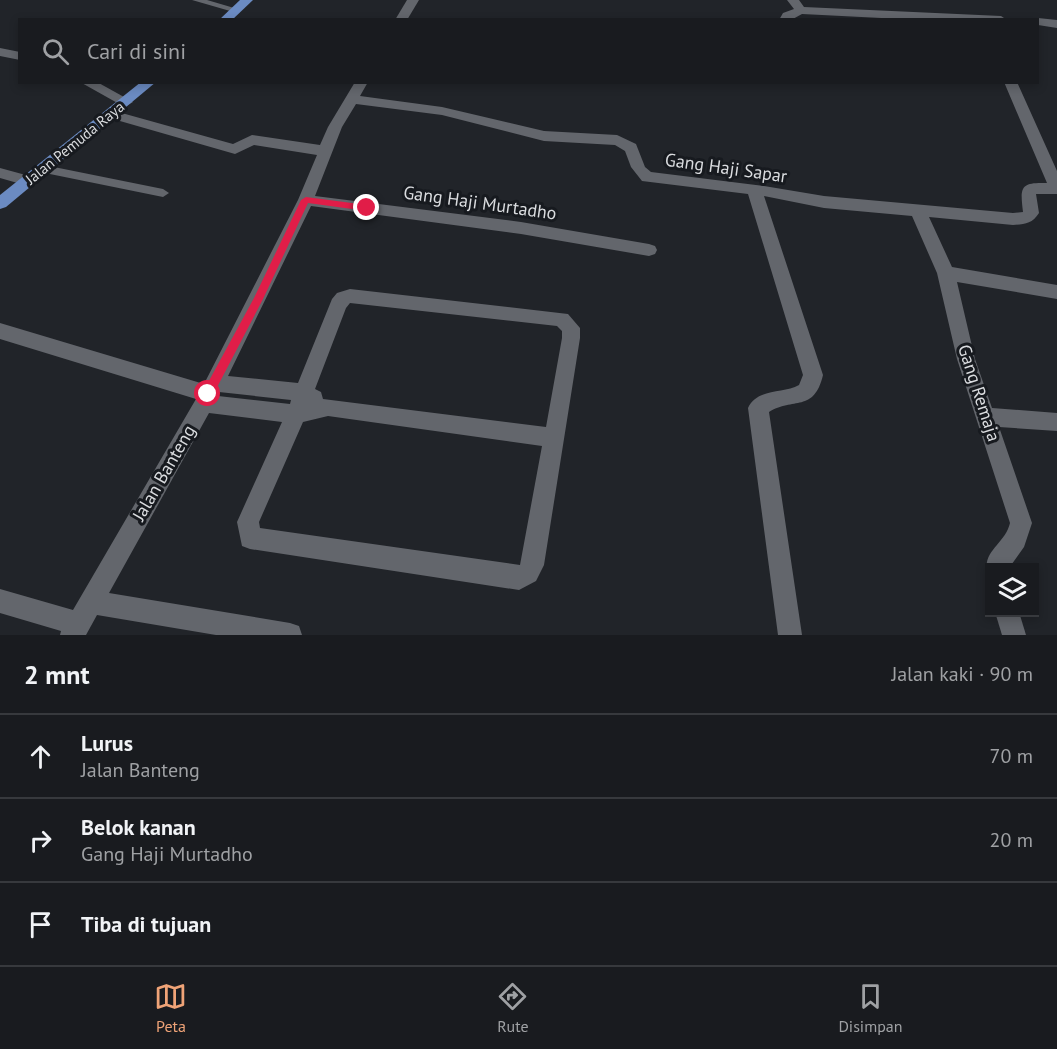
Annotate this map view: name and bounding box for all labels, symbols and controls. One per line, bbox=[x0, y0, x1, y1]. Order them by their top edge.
search box bbox=[18, 18, 1039, 84]
icon: search bbox=[39, 35, 72, 68]
text: Cari di sini bbox=[87, 37, 186, 65]
street label: Jalan Pemuda Raya bbox=[21, 97, 128, 189]
street label: Gang Haji Sapar bbox=[664, 148, 789, 187]
street label: Gang Haji Murtadho bbox=[402, 180, 558, 225]
route end bbox=[353, 194, 379, 220]
street label: Gang Remaja bbox=[953, 341, 1006, 444]
route start bbox=[194, 380, 220, 406]
street label: Jalan Banteng bbox=[126, 421, 200, 526]
map controls bbox=[985, 563, 1039, 617]
button: layers bbox=[985, 563, 1039, 617]
text: 2 mnt bbox=[24, 658, 90, 691]
text: Jalan kaki · 90 m bbox=[891, 661, 1033, 687]
text: Lurus bbox=[81, 729, 133, 757]
icon: ahead bbox=[24, 740, 57, 773]
text: 70 m bbox=[990, 743, 1033, 769]
text: Jalan Banteng bbox=[81, 757, 200, 783]
text: Belok kanan bbox=[81, 813, 196, 841]
icon: right bbox=[24, 824, 57, 857]
text: 20 m bbox=[990, 827, 1033, 853]
text: Gang Haji Murtadho bbox=[81, 841, 253, 867]
icon: arrive bbox=[24, 908, 57, 941]
text: Tiba di tujuan bbox=[81, 910, 211, 938]
tab: Peta bbox=[154, 980, 187, 1036]
tab: Rute bbox=[496, 980, 529, 1036]
tab: Disimpan bbox=[838, 980, 903, 1036]

